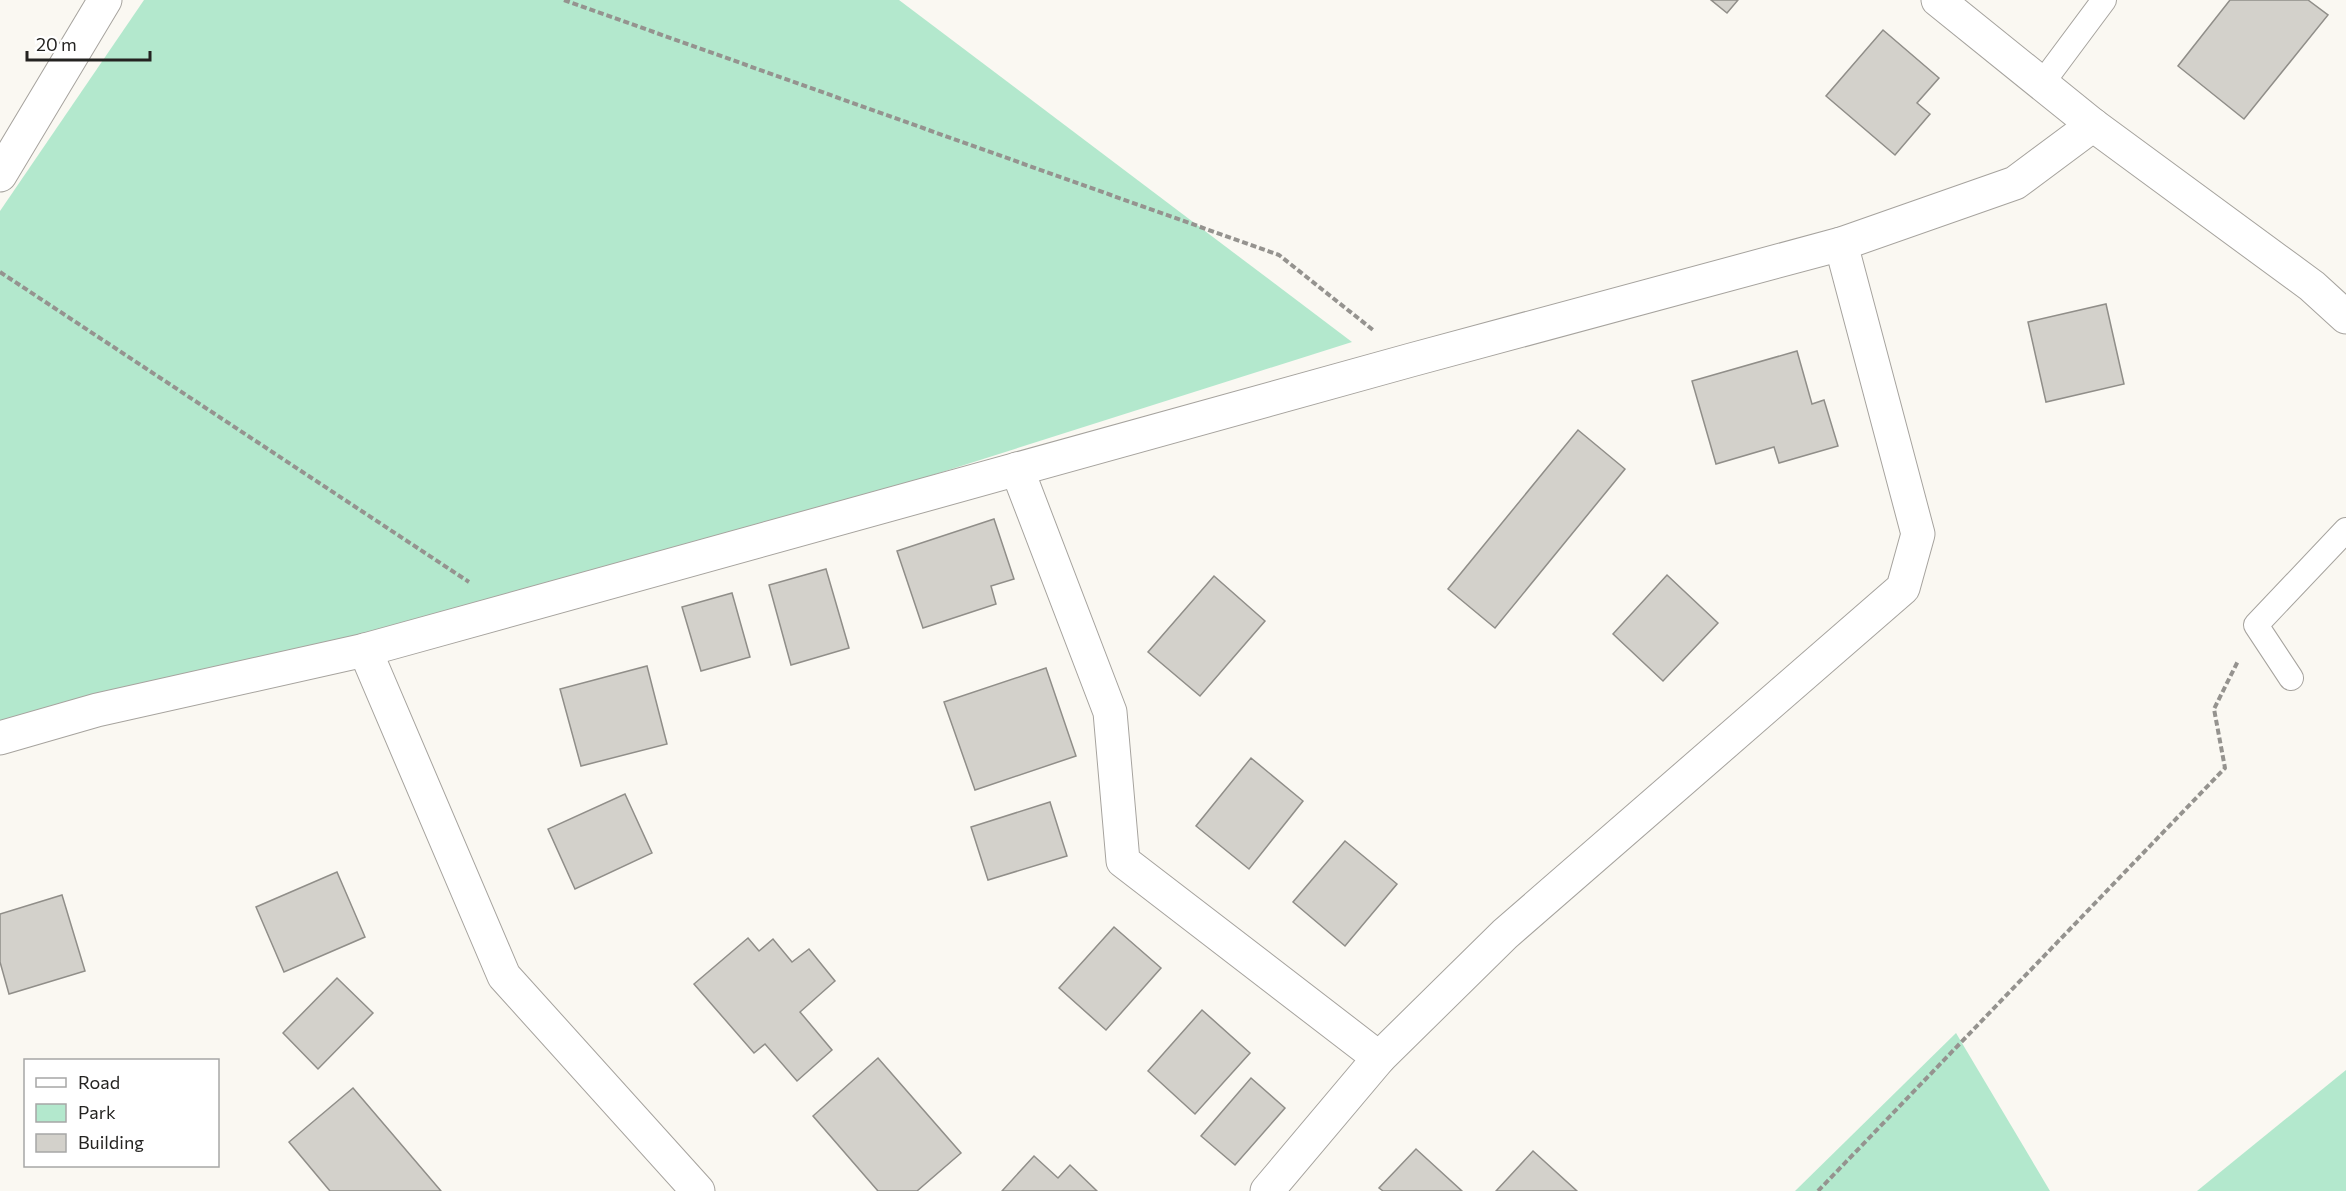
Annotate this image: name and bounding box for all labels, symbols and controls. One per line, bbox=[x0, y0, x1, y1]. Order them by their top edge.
scale bar bbox=[27, 24, 150, 62]
text: 20 m bbox=[36, 33, 77, 55]
legend bbox=[24, 1059, 219, 1167]
text: Road bbox=[78, 1071, 120, 1093]
text: Park bbox=[78, 1101, 116, 1123]
text: Building bbox=[78, 1131, 144, 1153]

